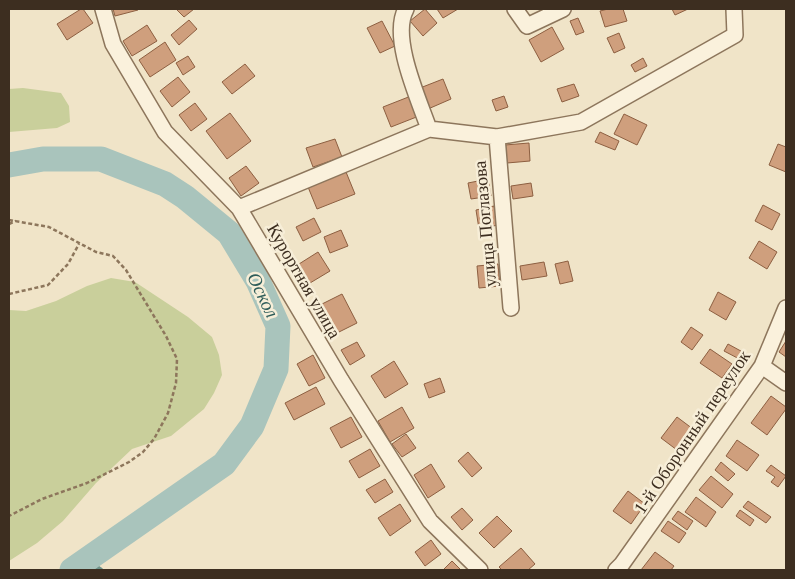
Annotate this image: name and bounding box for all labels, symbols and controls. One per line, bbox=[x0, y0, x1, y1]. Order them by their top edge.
street label: улица Поглазова bbox=[470, 160, 500, 288]
street label: Курортная улица bbox=[263, 220, 345, 342]
water label: Оскол bbox=[243, 269, 283, 321]
street label: 1-й Оборонный переулок bbox=[630, 346, 754, 518]

